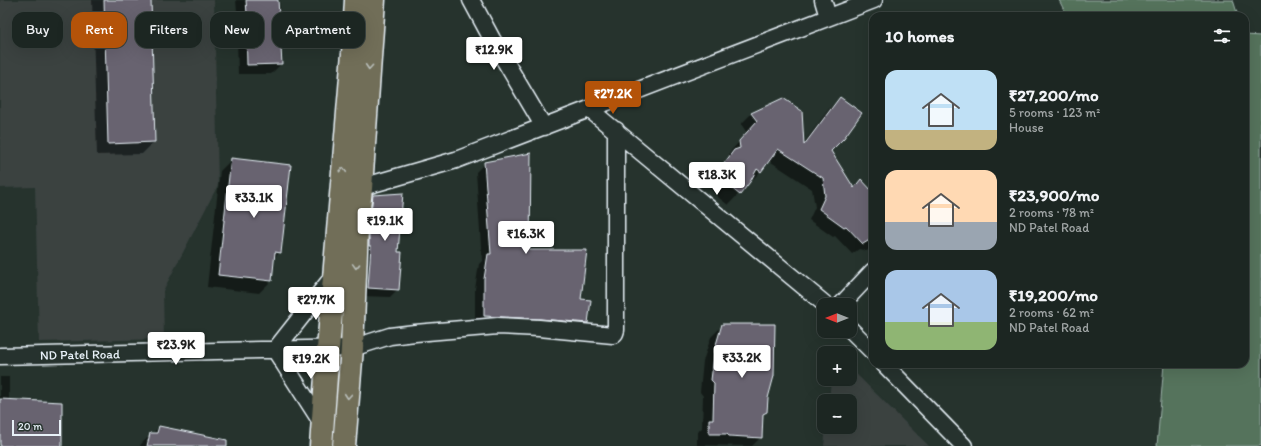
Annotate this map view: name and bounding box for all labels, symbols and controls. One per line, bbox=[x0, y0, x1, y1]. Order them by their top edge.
chip: Buy bbox=[12, 12, 63, 48]
chip: Rent bbox=[71, 12, 127, 48]
chip: Filters bbox=[135, 12, 202, 48]
chip: New bbox=[210, 12, 264, 48]
chip: Apartment bbox=[272, 12, 365, 48]
icon: filters bbox=[1211, 25, 1233, 47]
text: 10 homes bbox=[885, 26, 954, 46]
pin: ₹12.9K bbox=[461, 37, 527, 71]
text: ₹12.9K bbox=[475, 42, 513, 57]
one-way arrow bbox=[365, 64, 374, 70]
pin: ₹27.2K bbox=[580, 81, 646, 115]
text: ₹27,200/mo bbox=[1009, 85, 1099, 105]
text: ₹27.2K bbox=[594, 86, 632, 101]
icon: home bbox=[917, 86, 965, 134]
text: 5 rooms · 123 m² bbox=[1009, 105, 1100, 120]
text: House bbox=[1009, 120, 1044, 135]
pin: ₹18.3K bbox=[684, 162, 750, 196]
one-way arrow bbox=[338, 167, 347, 173]
text: ₹18.3K bbox=[698, 167, 736, 182]
pin: ₹33.1K bbox=[221, 185, 287, 219]
text: ₹23,900/mo bbox=[1009, 185, 1099, 205]
icon: home bbox=[917, 186, 965, 234]
text: ₹33.1K bbox=[235, 190, 273, 205]
text: 2 rooms · 78 m² bbox=[1009, 205, 1094, 220]
pin: ₹19.1K bbox=[352, 208, 418, 242]
text: ₹19.1K bbox=[367, 213, 403, 228]
text: ND Patel Road bbox=[1009, 220, 1089, 235]
pin: ₹16.3K bbox=[493, 221, 559, 255]
text: ₹16.3K bbox=[507, 226, 545, 241]
one-way arrow bbox=[351, 263, 360, 269]
text: ₹19,200/mo bbox=[1009, 285, 1098, 305]
icon: home bbox=[917, 286, 965, 334]
pin: ₹27.7K bbox=[283, 287, 349, 321]
text: ₹27.7K bbox=[297, 292, 335, 307]
north arrow bbox=[817, 298, 857, 338]
map controls bbox=[817, 298, 857, 434]
text: 2 rooms · 62 m² bbox=[1009, 305, 1094, 320]
text: ND Patel Road bbox=[1009, 320, 1089, 335]
pin: ₹23.9K bbox=[143, 332, 209, 366]
text: ₹23.9K bbox=[157, 337, 195, 352]
pin: ₹33.2K bbox=[709, 345, 775, 379]
street label: ND Patel Road bbox=[40, 346, 120, 363]
pin: ₹19.2K bbox=[278, 346, 344, 380]
button: + bbox=[817, 346, 857, 386]
text: ₹33.2K bbox=[723, 350, 761, 365]
text: ₹19.2K bbox=[292, 351, 330, 366]
one-way arrow bbox=[344, 393, 353, 399]
button: − bbox=[817, 394, 857, 434]
scale bar bbox=[12, 418, 61, 437]
text: 20 m bbox=[18, 420, 42, 433]

